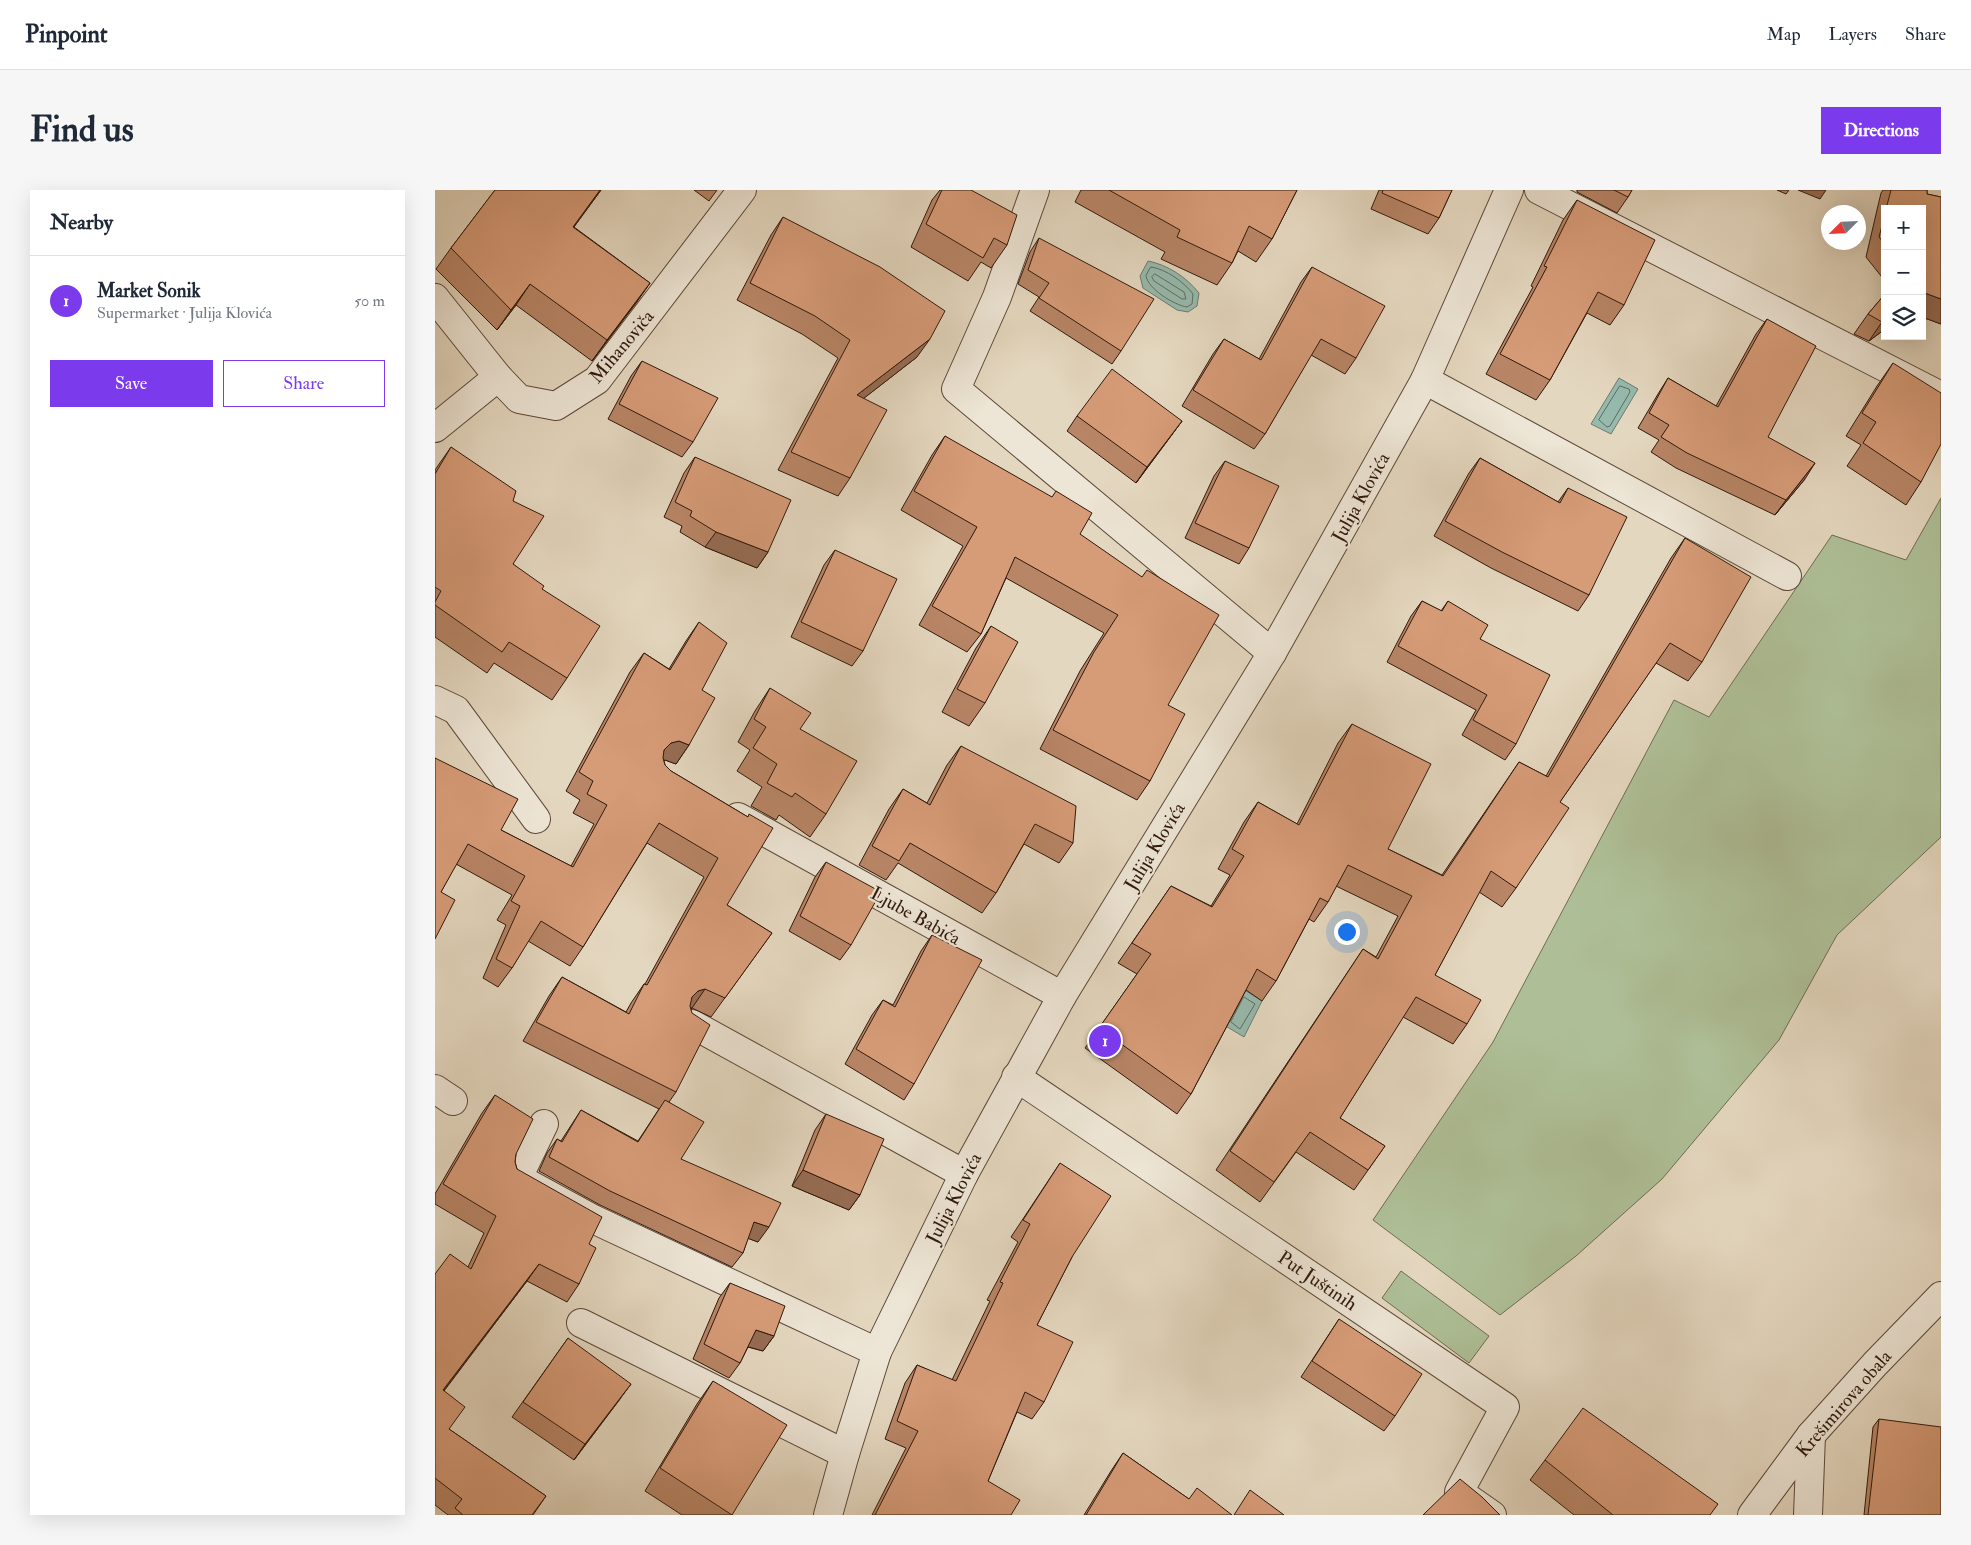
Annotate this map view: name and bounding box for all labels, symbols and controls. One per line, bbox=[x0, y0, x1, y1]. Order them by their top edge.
text: Pinpoint bbox=[25, 19, 108, 50]
text: Map bbox=[1767, 23, 1801, 46]
text: Layers bbox=[1829, 23, 1877, 46]
text: Share bbox=[1905, 23, 1946, 46]
button: Directions bbox=[1821, 107, 1941, 154]
text: Find us bbox=[30, 108, 134, 152]
north arrow bbox=[1821, 205, 1866, 250]
map controls bbox=[1881, 205, 1926, 340]
button: + bbox=[1881, 205, 1926, 250]
text: Nearby bbox=[50, 209, 113, 236]
button: − bbox=[1881, 250, 1926, 295]
text: Market Sonik bbox=[97, 279, 201, 303]
text: 1 bbox=[63, 291, 69, 311]
text: 50 m bbox=[354, 291, 385, 311]
button: layers bbox=[1881, 295, 1926, 340]
text: Supermarket · Julija Klovića bbox=[97, 303, 272, 323]
street label: Mihanoviča bbox=[584, 305, 660, 388]
button: Save bbox=[50, 360, 213, 407]
button: Share bbox=[223, 360, 385, 407]
street label: Julija Klovića bbox=[1326, 448, 1395, 547]
street label: Julija Klovića bbox=[1119, 798, 1191, 896]
street label: Ljube Babića bbox=[866, 881, 965, 950]
your location bbox=[1334, 919, 1360, 945]
pin: 1 bbox=[1089, 1022, 1121, 1060]
street label: Julija Klovića bbox=[920, 1149, 987, 1249]
street label: Put Juštinih bbox=[1273, 1246, 1362, 1316]
street label: Krešimirova obala bbox=[1791, 1345, 1897, 1462]

